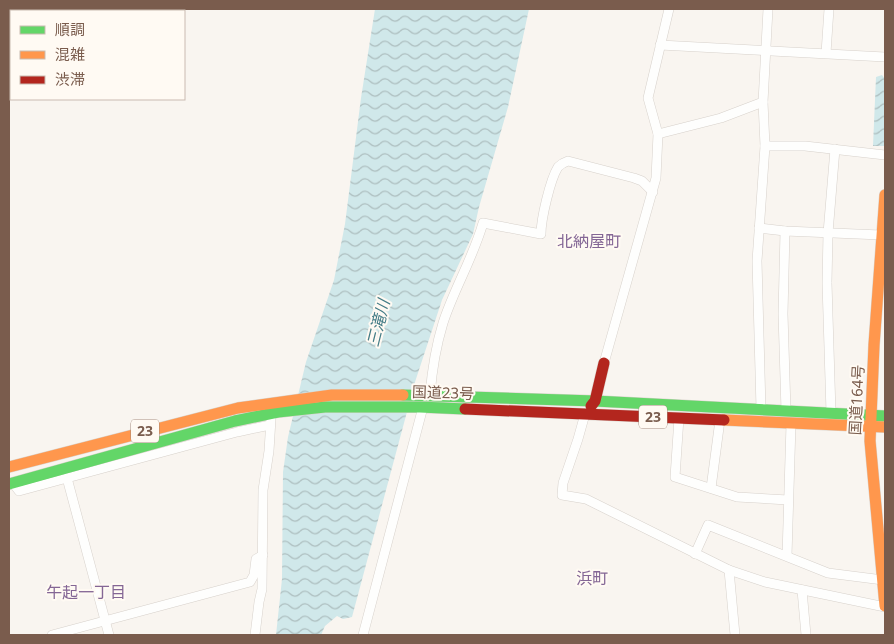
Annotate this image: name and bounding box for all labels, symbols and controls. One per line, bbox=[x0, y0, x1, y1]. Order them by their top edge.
legend bbox=[10, 10, 185, 100]
text: 順調 bbox=[55, 19, 85, 39]
text: 混雑 bbox=[55, 44, 85, 64]
text: 渋滞 bbox=[55, 69, 85, 89]
district label: 北納屋町 bbox=[557, 230, 621, 252]
water label: 三滝川 bbox=[362, 295, 395, 349]
street label: 国道164号 bbox=[844, 364, 868, 436]
street label: 国道23号 bbox=[412, 381, 474, 403]
road number: 23 bbox=[639, 406, 667, 428]
road number: 23 bbox=[131, 420, 159, 442]
district label: 浜町 bbox=[576, 567, 608, 589]
district label: 午起一丁目 bbox=[46, 581, 126, 603]

